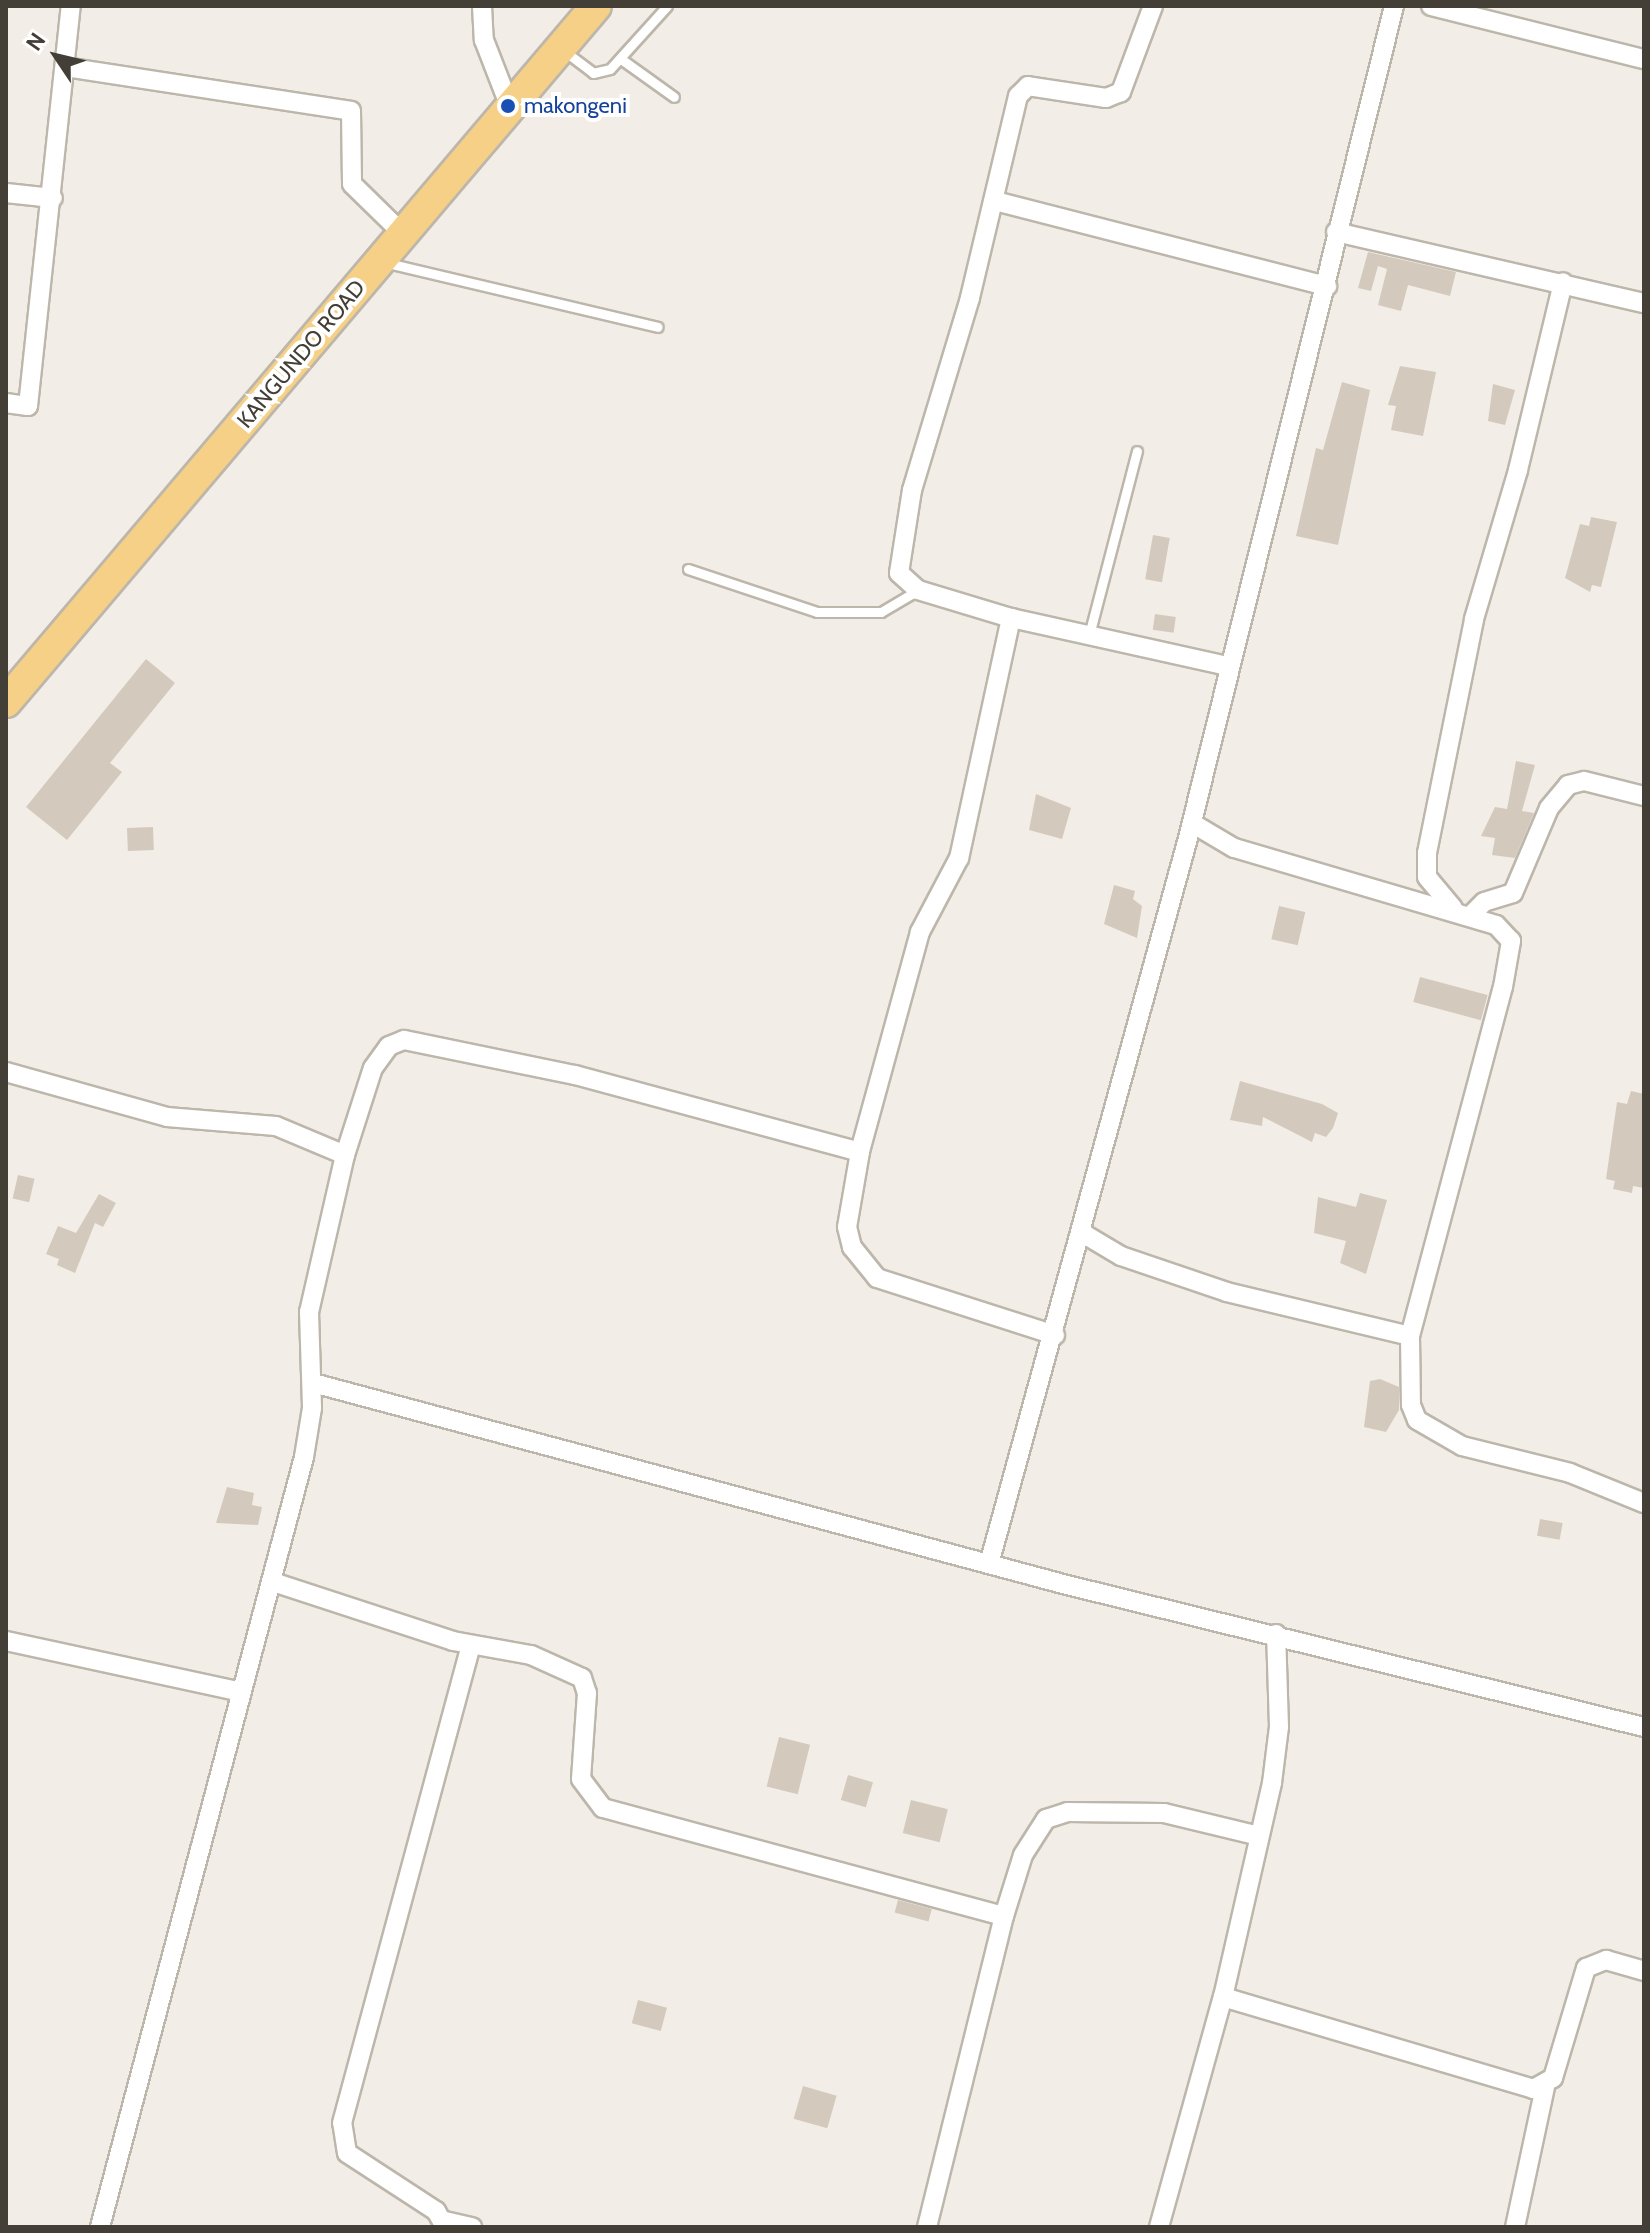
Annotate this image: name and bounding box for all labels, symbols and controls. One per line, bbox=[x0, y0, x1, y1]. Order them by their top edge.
north arrow bbox=[16, 16, 96, 96]
text: N bbox=[20, 28, 51, 56]
place label: makongeni bbox=[524, 93, 627, 119]
marker: makongeni bbox=[499, 97, 517, 115]
street label: KANGUNDO ROAD bbox=[231, 275, 371, 433]

